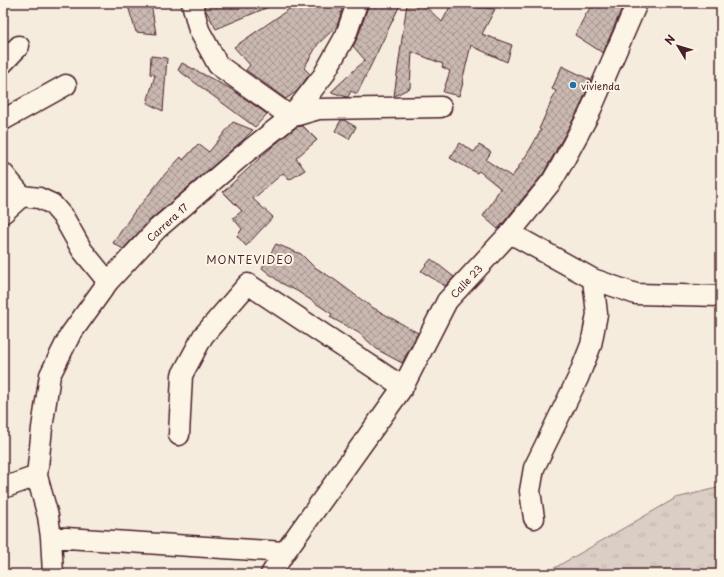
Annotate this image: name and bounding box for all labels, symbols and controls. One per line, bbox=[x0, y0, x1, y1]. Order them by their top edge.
north arrow bbox=[658, 26, 698, 66]
text: N bbox=[660, 31, 679, 48]
place label: vivienda bbox=[581, 78, 620, 93]
marker: vivienda bbox=[568, 80, 578, 90]
street label: Carrera 17 bbox=[143, 199, 191, 245]
district label: MONTEVIDEO bbox=[206, 251, 294, 268]
street label: Calle 23 bbox=[447, 261, 485, 301]

